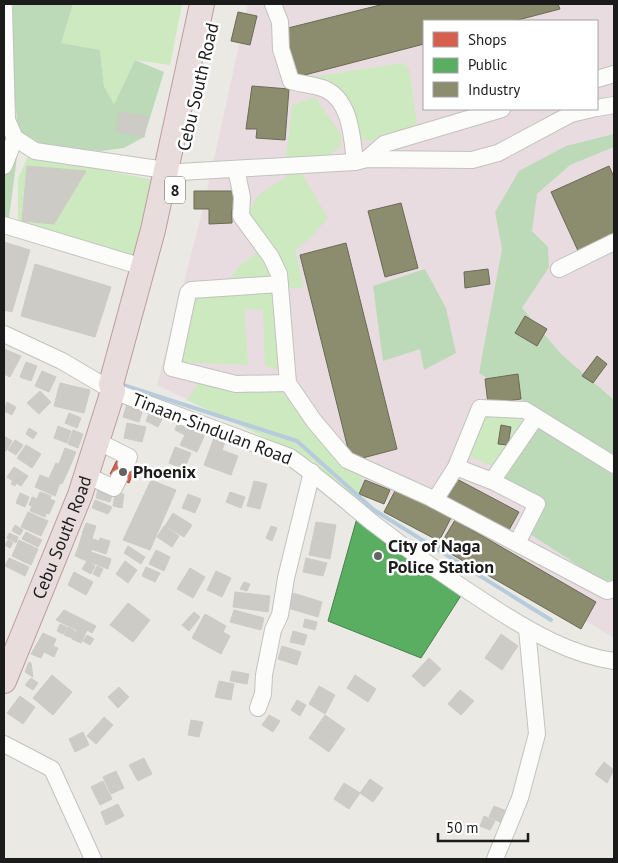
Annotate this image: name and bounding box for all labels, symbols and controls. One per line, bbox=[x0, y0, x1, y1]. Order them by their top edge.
legend bbox=[423, 20, 598, 110]
street label: Cebu South Road bbox=[172, 21, 223, 153]
text: Shops bbox=[468, 30, 507, 49]
text: Public bbox=[468, 55, 507, 74]
text: Industry bbox=[468, 80, 520, 99]
road number: 8 bbox=[165, 176, 185, 204]
street label: Tinaan-Sindulan Road bbox=[129, 387, 295, 470]
place label: Phoenix bbox=[133, 460, 197, 483]
marker: Phoenix bbox=[117, 466, 129, 478]
street label: Cebu South Road bbox=[27, 473, 96, 602]
place label: City of Naga Police Station bbox=[388, 534, 494, 578]
marker: City of Naga Police Station bbox=[372, 550, 384, 562]
scale bar bbox=[438, 810, 528, 842]
text: 50 m bbox=[446, 818, 479, 837]

